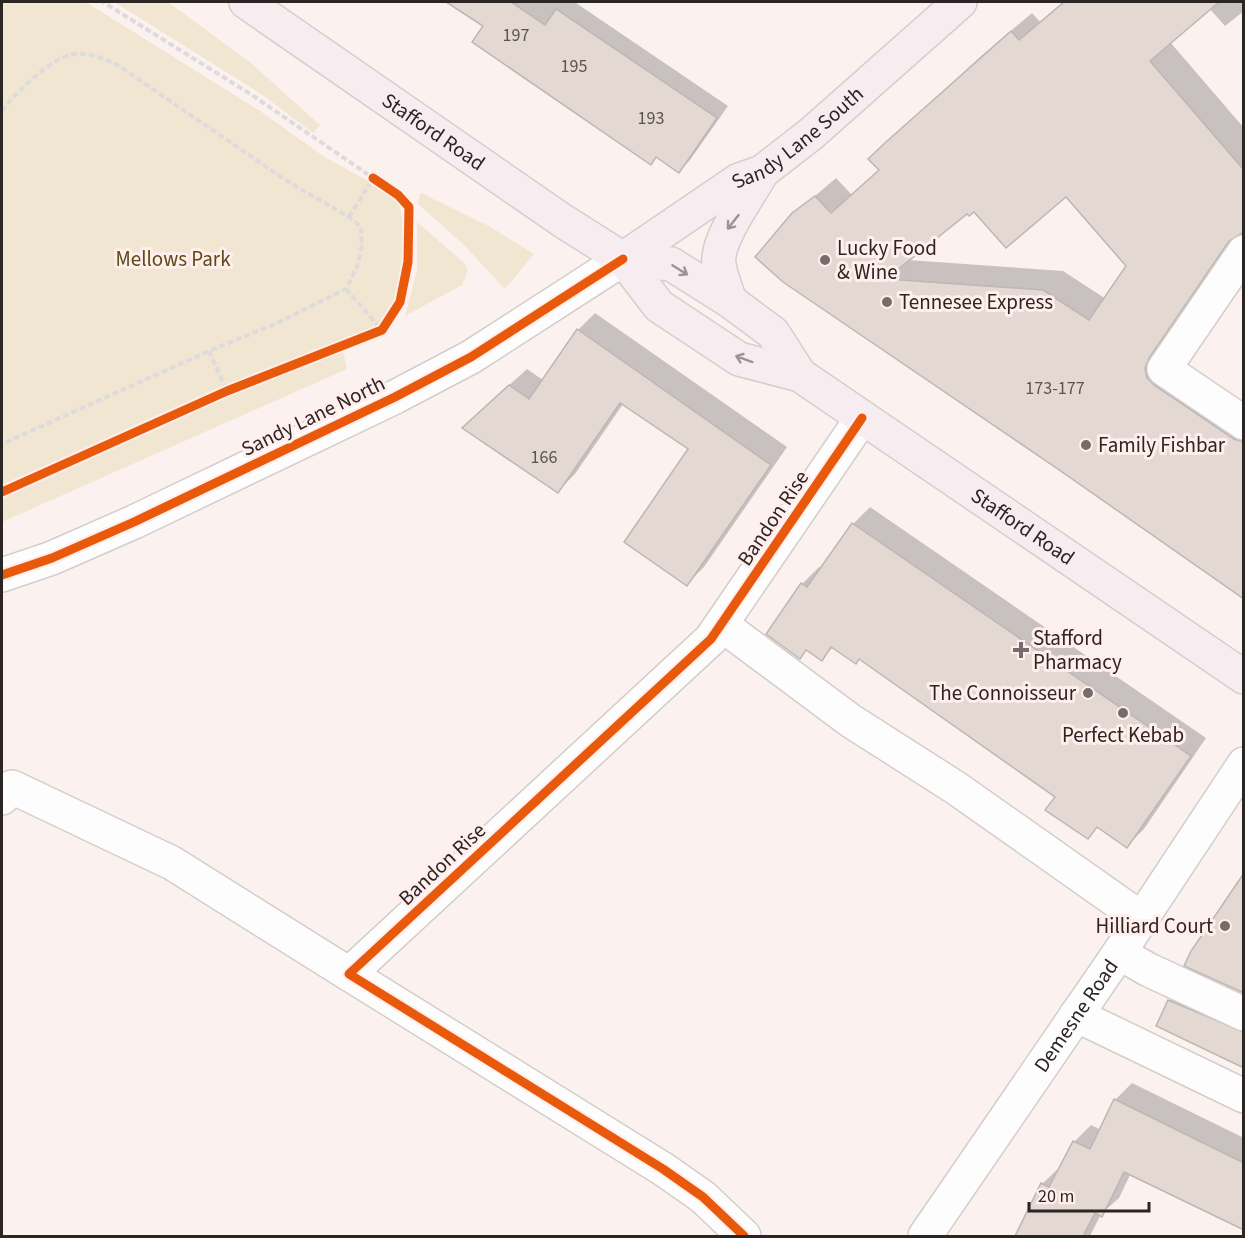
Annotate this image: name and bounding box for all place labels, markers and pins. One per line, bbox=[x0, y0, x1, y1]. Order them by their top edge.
place label: Lucky Food & Wine bbox=[837, 233, 937, 287]
marker: Lucky Food & Wine bbox=[818, 253, 832, 267]
place label: Tennesee Express bbox=[899, 287, 1053, 317]
marker: Tennesee Express bbox=[880, 295, 894, 309]
place label: Family Fishbar bbox=[1098, 430, 1226, 460]
marker: Family Fishbar bbox=[1079, 438, 1093, 452]
place label: Stafford Pharmacy bbox=[1033, 623, 1122, 677]
marker: Stafford Pharmacy bbox=[1014, 643, 1028, 657]
place label: The Connoisseur bbox=[929, 678, 1077, 708]
marker: The Connoisseur bbox=[1081, 686, 1095, 700]
marker: Perfect Kebab bbox=[1116, 706, 1130, 720]
place label: Perfect Kebab bbox=[1062, 720, 1184, 750]
place label: Hilliard Court bbox=[1096, 911, 1213, 941]
marker: Hilliard Court bbox=[1218, 919, 1232, 933]

